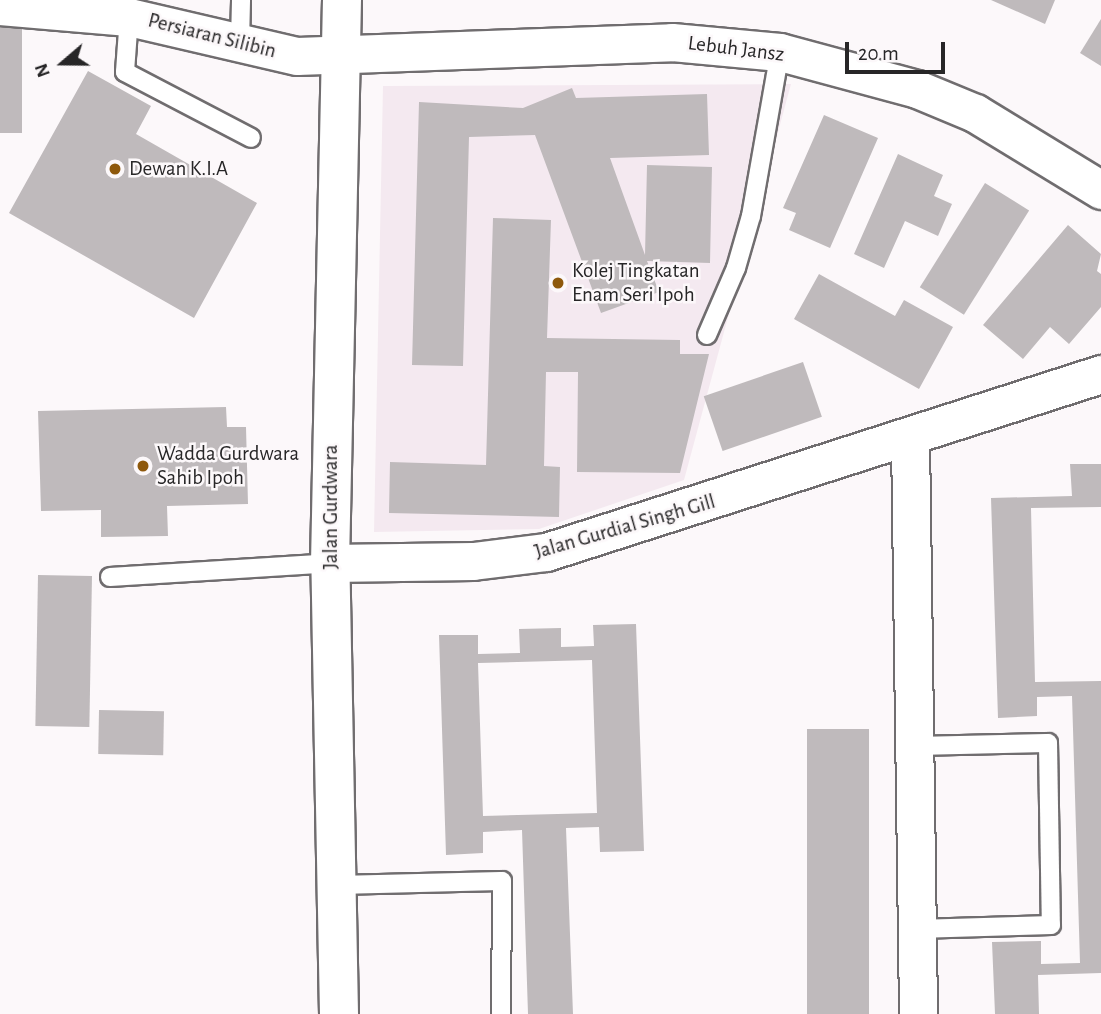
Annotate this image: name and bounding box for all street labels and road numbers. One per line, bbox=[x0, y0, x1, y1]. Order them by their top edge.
street label: Persiaran Silibin bbox=[145, 8, 279, 64]
street label: Lebuh Jansz bbox=[686, 31, 786, 67]
street label: Jalan Gurdwara bbox=[318, 445, 344, 569]
street label: Jalan Gurdial Singh Gill bbox=[532, 489, 718, 565]

